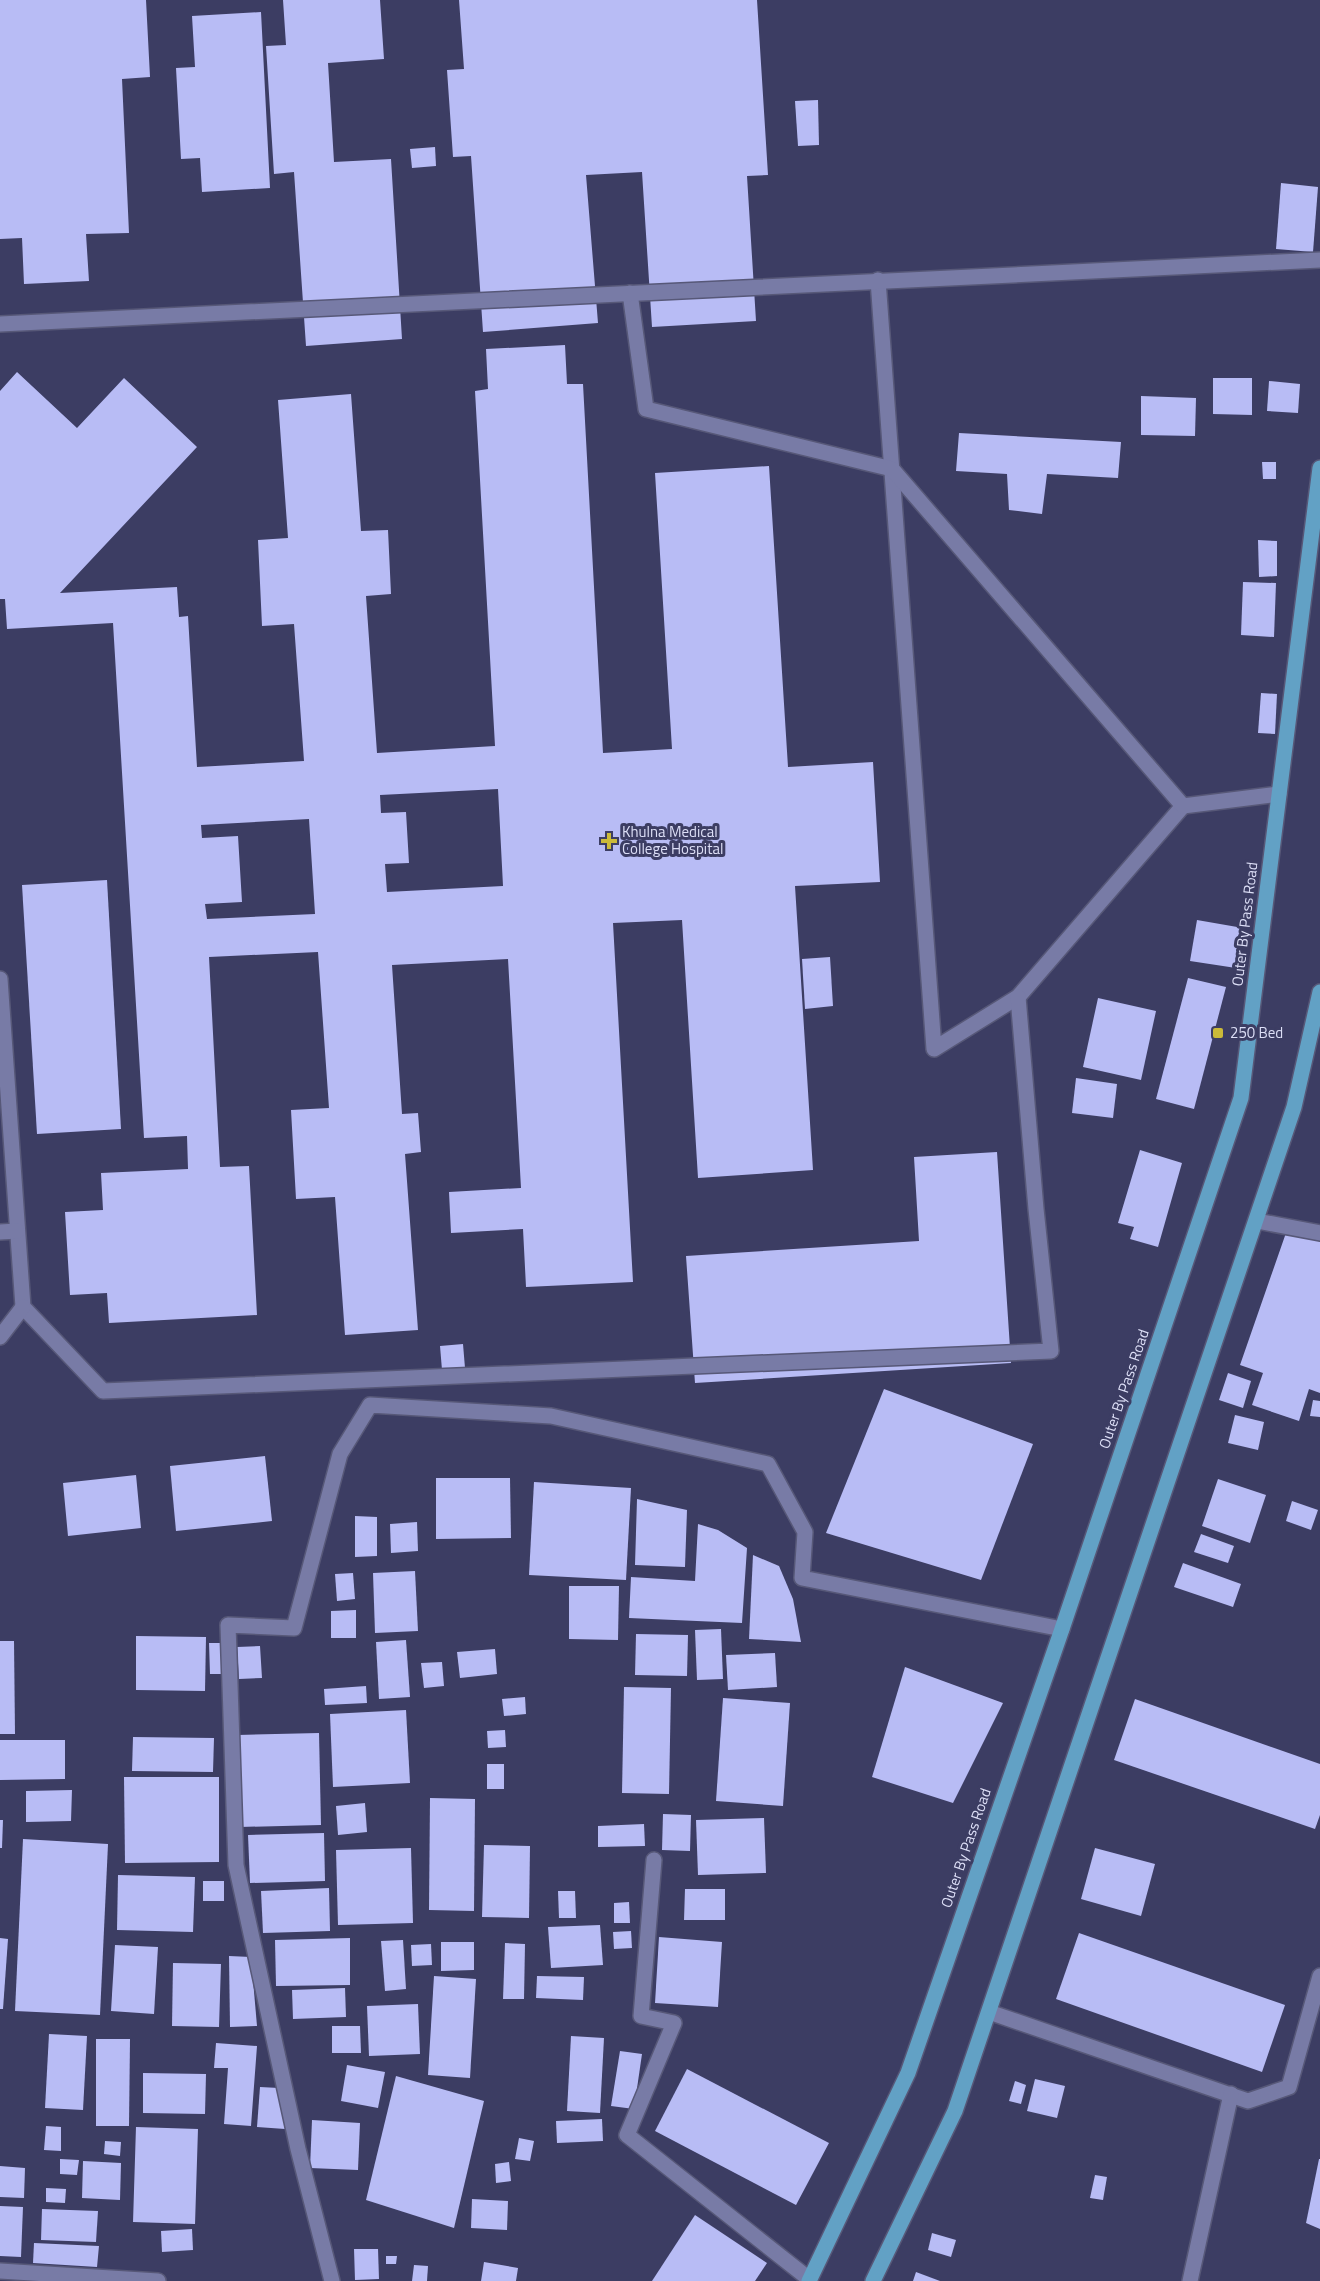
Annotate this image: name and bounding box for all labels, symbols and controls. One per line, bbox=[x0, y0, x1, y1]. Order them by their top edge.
place label: Khulna Medical College Hospital bbox=[622, 820, 723, 860]
marker: Khulna Medical College Hospital bbox=[600, 832, 618, 850]
street label: Outer By Pass Road bbox=[1225, 861, 1264, 987]
place label: 250 Bed bbox=[1230, 1021, 1283, 1044]
marker: 250 Bed bbox=[1211, 1026, 1225, 1040]
street label: Outer By Pass Road bbox=[1092, 1326, 1155, 1452]
street label: Outer By Pass Road bbox=[934, 1785, 997, 1911]

